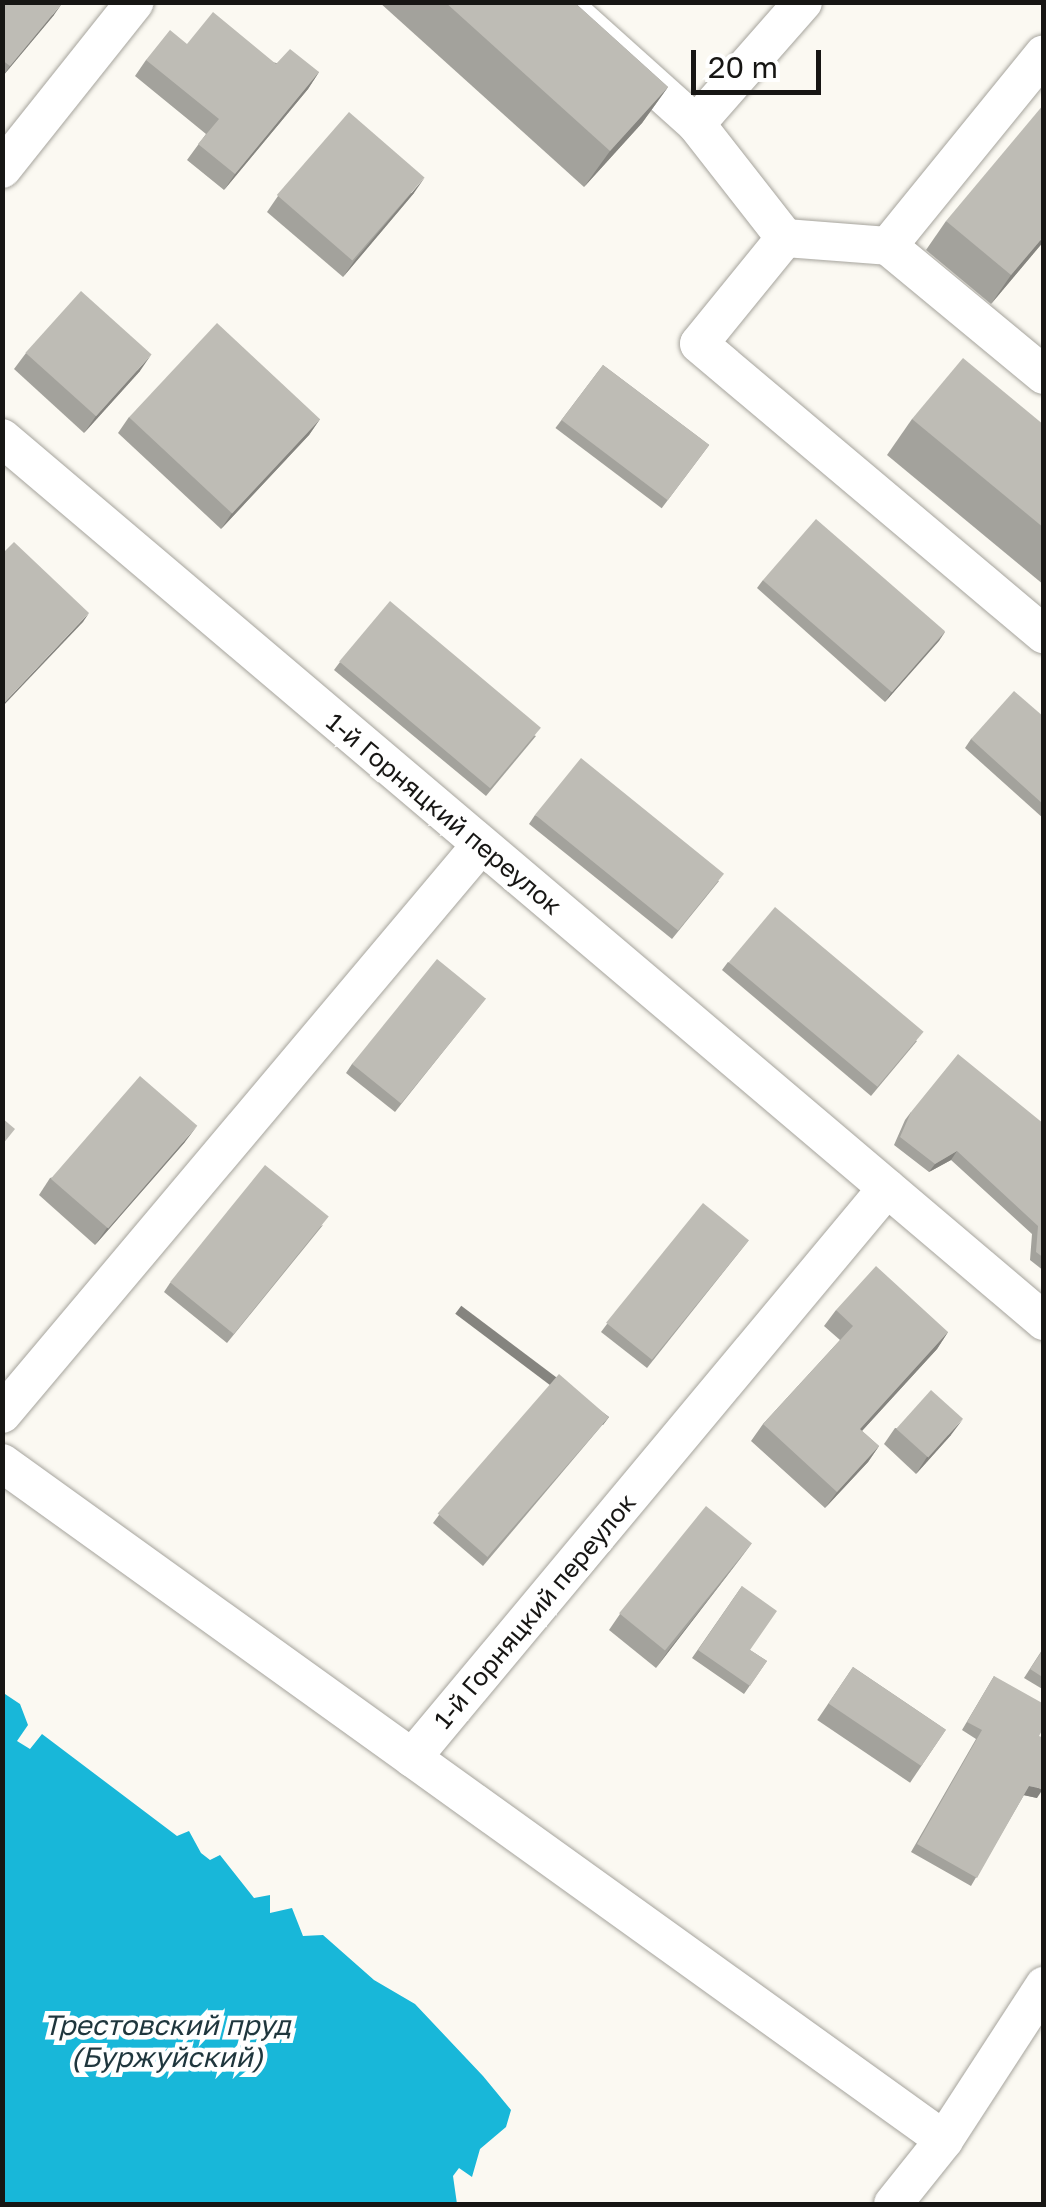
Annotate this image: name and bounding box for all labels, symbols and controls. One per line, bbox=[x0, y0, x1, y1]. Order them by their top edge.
scale bar bbox=[696, 30, 826, 92]
text: 20 m bbox=[708, 49, 778, 85]
street label: 1-й Горняцкий переулок bbox=[321, 707, 567, 921]
street label: 1-й Горняцкий переулок bbox=[428, 1488, 642, 1734]
water label: Трестовский пруд (Буржуйский) bbox=[43, 2008, 291, 2074]

